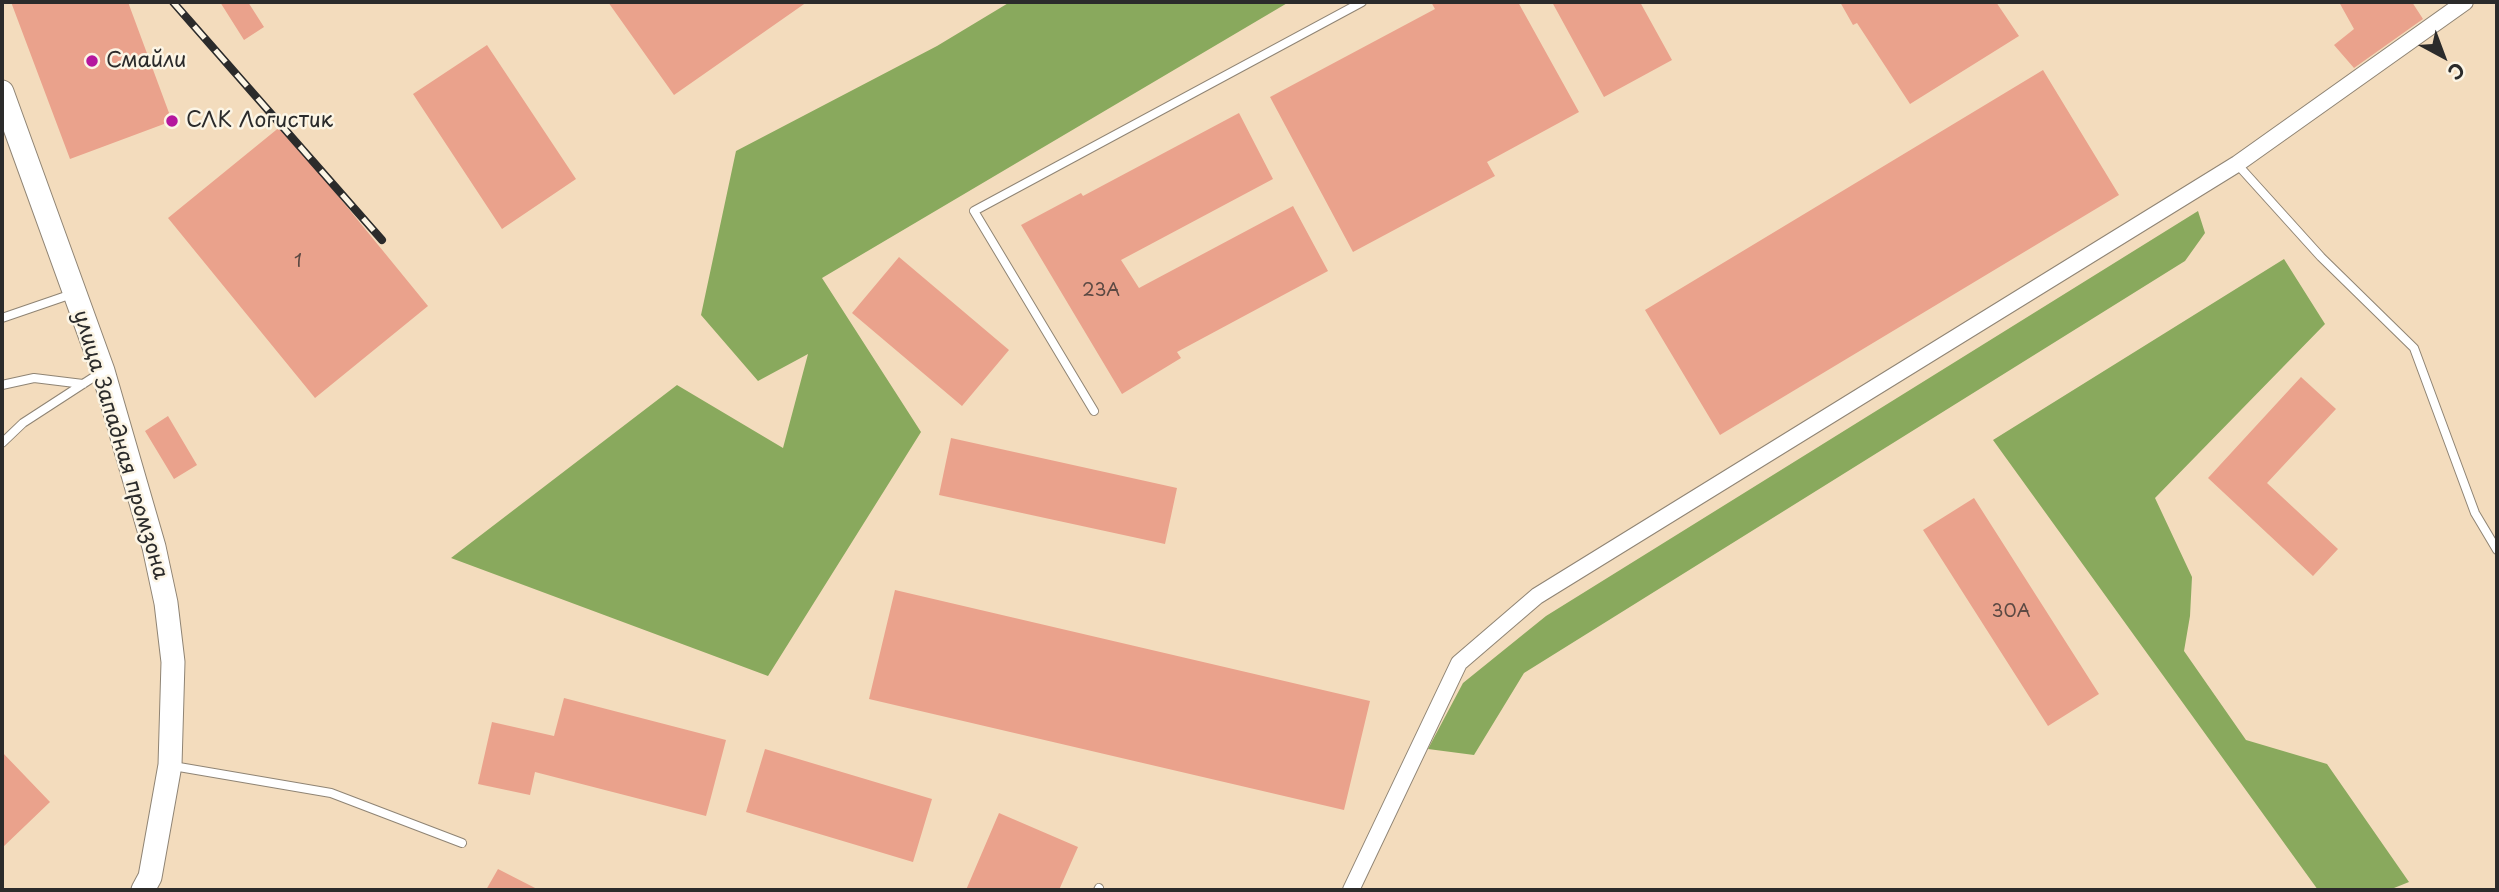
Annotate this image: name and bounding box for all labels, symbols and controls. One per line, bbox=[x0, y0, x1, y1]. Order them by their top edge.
north arrow bbox=[2408, 21, 2478, 91]
place label: Смайли bbox=[106, 48, 186, 74]
marker: Смайли bbox=[84, 53, 100, 69]
text: С bbox=[2442, 57, 2471, 87]
place label: СЛК Логистик bbox=[186, 108, 333, 134]
marker: СЛК Логистик bbox=[164, 113, 180, 129]
house number: 1 bbox=[294, 251, 302, 273]
house number: 23А bbox=[1082, 280, 1120, 302]
street label: улица Западная промзона bbox=[67, 307, 173, 583]
house number: 30А bbox=[1992, 601, 2030, 623]

